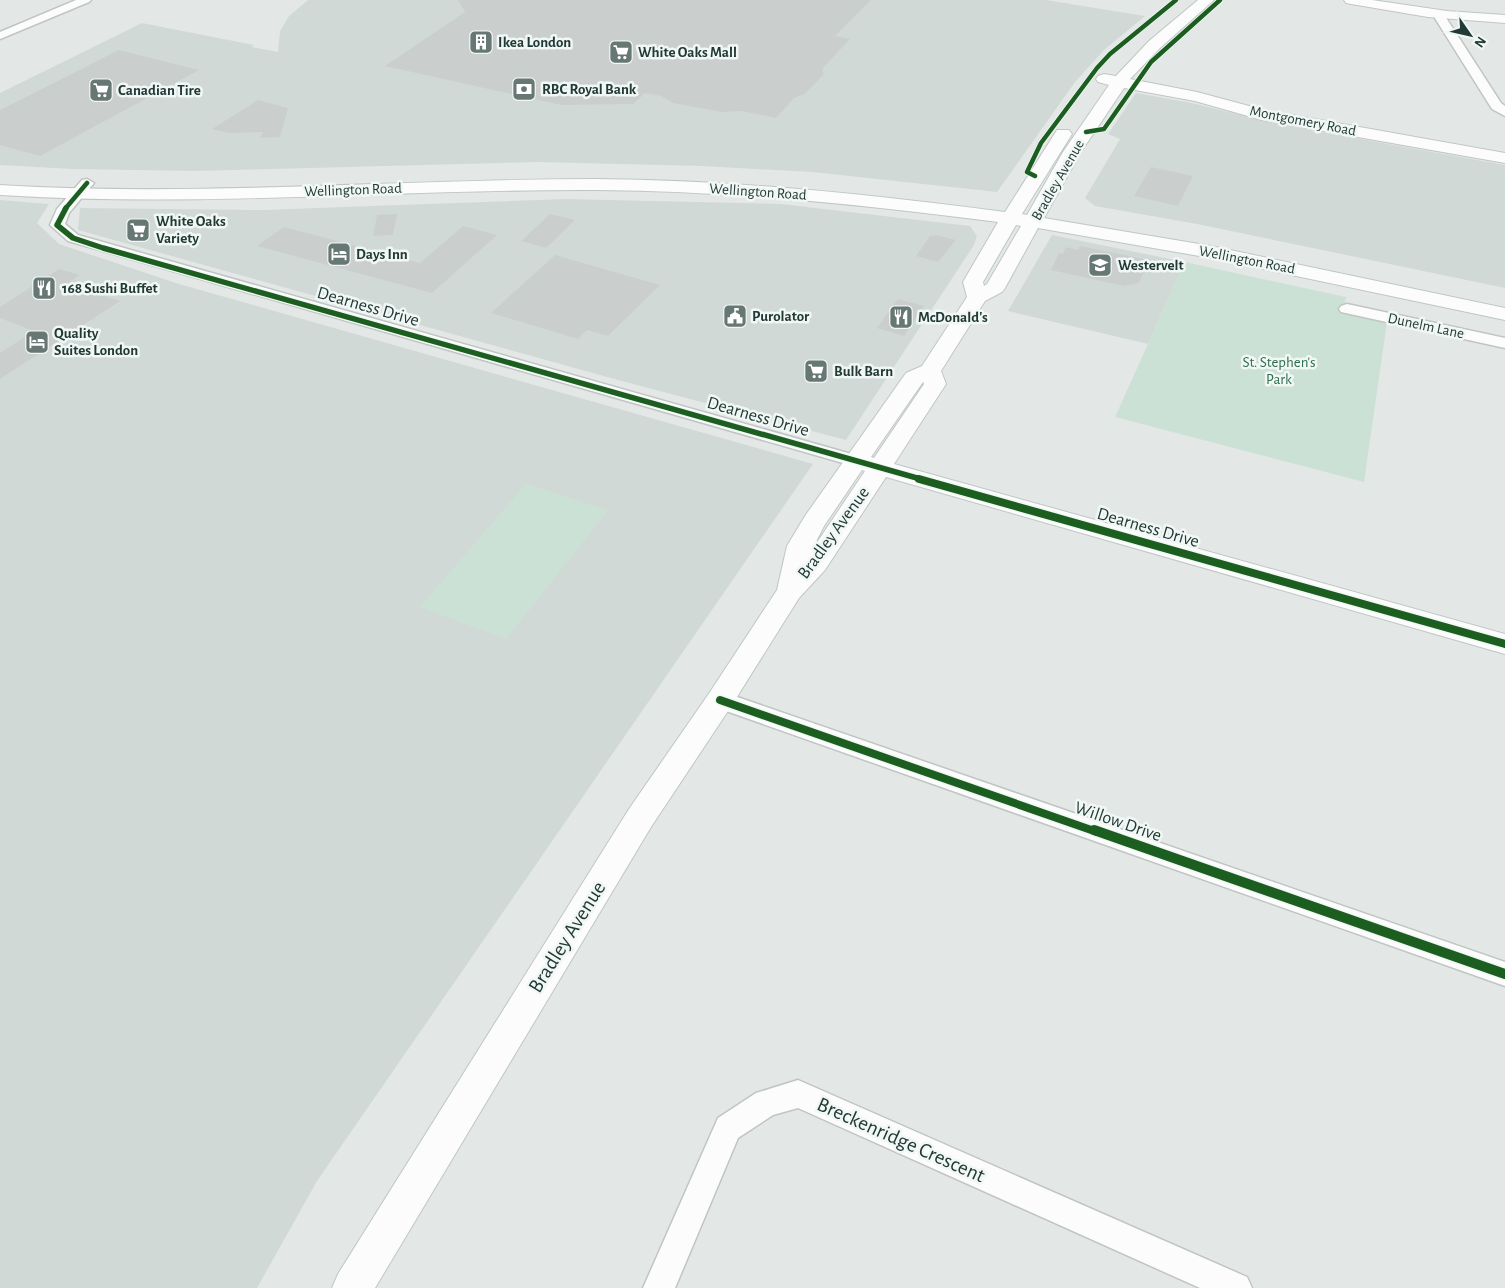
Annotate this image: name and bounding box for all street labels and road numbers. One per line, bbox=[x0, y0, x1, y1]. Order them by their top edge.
street label: Montgomery Road bbox=[1248, 103, 1358, 139]
street label: Bradley Avenue bbox=[1029, 137, 1087, 223]
street label: Wellington Road bbox=[304, 181, 402, 199]
street label: Wellington Road bbox=[709, 181, 807, 203]
street label: Wellington Road bbox=[1198, 243, 1297, 277]
street label: Dearness Drive bbox=[315, 284, 421, 330]
street label: Dunelm Lane bbox=[1386, 311, 1466, 341]
street label: Dearness Drive bbox=[705, 394, 811, 440]
street label: Bradley Avenue bbox=[795, 484, 873, 582]
street label: Dearness Drive bbox=[1095, 505, 1201, 551]
street label: Willow Drive bbox=[1072, 799, 1164, 845]
street label: Bradley Avenue bbox=[525, 878, 609, 996]
street label: Breckenridge Crescent bbox=[814, 1094, 988, 1187]

